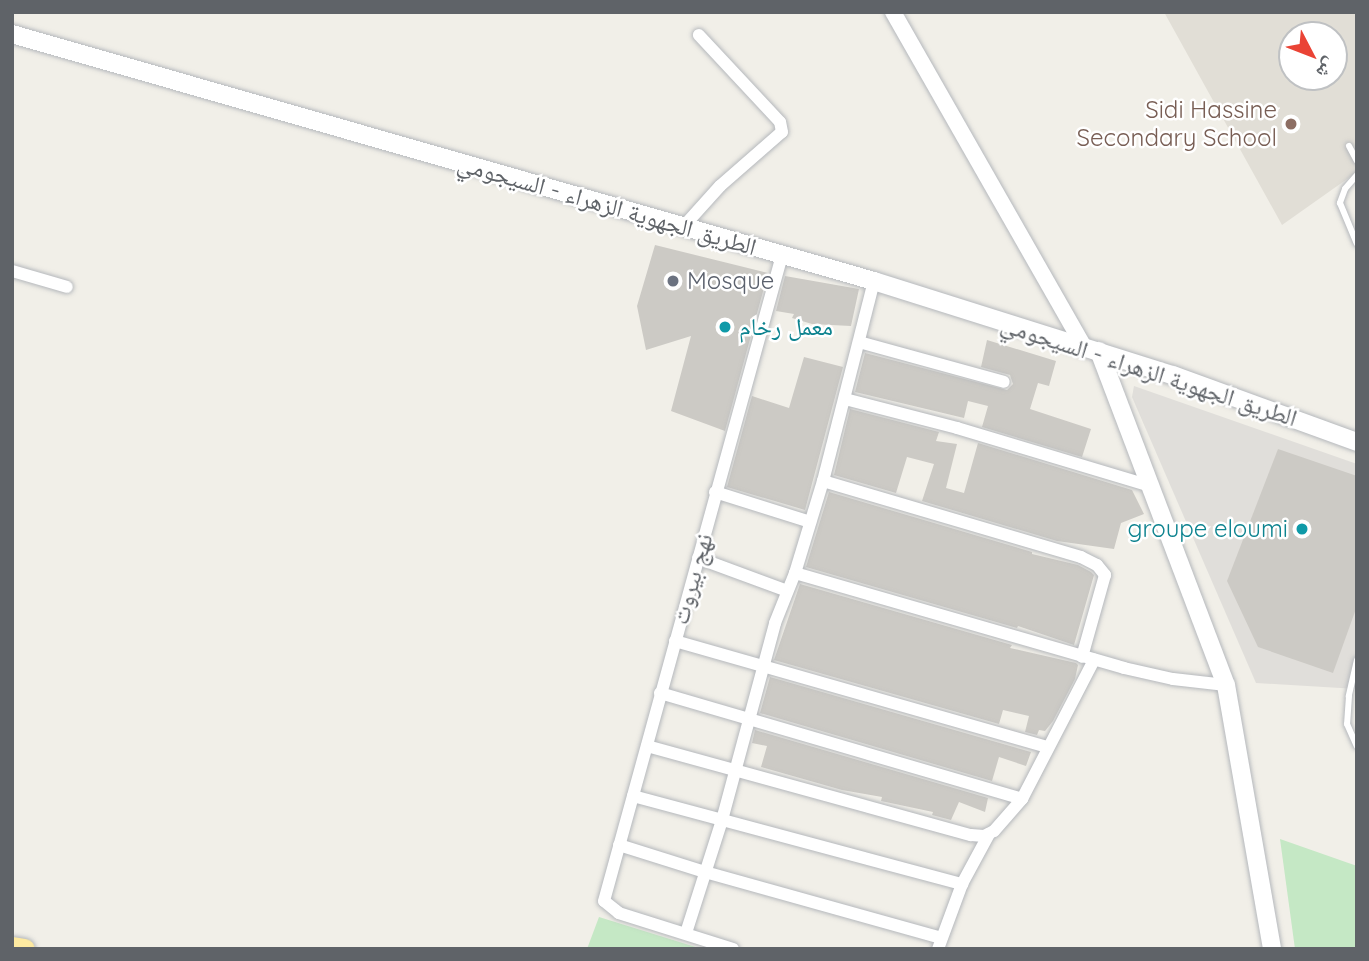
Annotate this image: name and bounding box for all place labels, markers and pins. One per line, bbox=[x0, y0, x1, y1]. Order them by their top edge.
place label: Sidi Hassine Secondary School bbox=[1077, 96, 1277, 152]
marker: Sidi Hassine Secondary School bbox=[1283, 116, 1299, 132]
place label: Mosque bbox=[687, 267, 774, 295]
marker: Mosque bbox=[665, 273, 681, 289]
place label: معمل رخام bbox=[739, 313, 833, 341]
marker: معمل رخام bbox=[717, 319, 733, 335]
place label: groupe eloumi bbox=[1127, 515, 1288, 543]
marker: groupe eloumi bbox=[1294, 521, 1310, 537]

